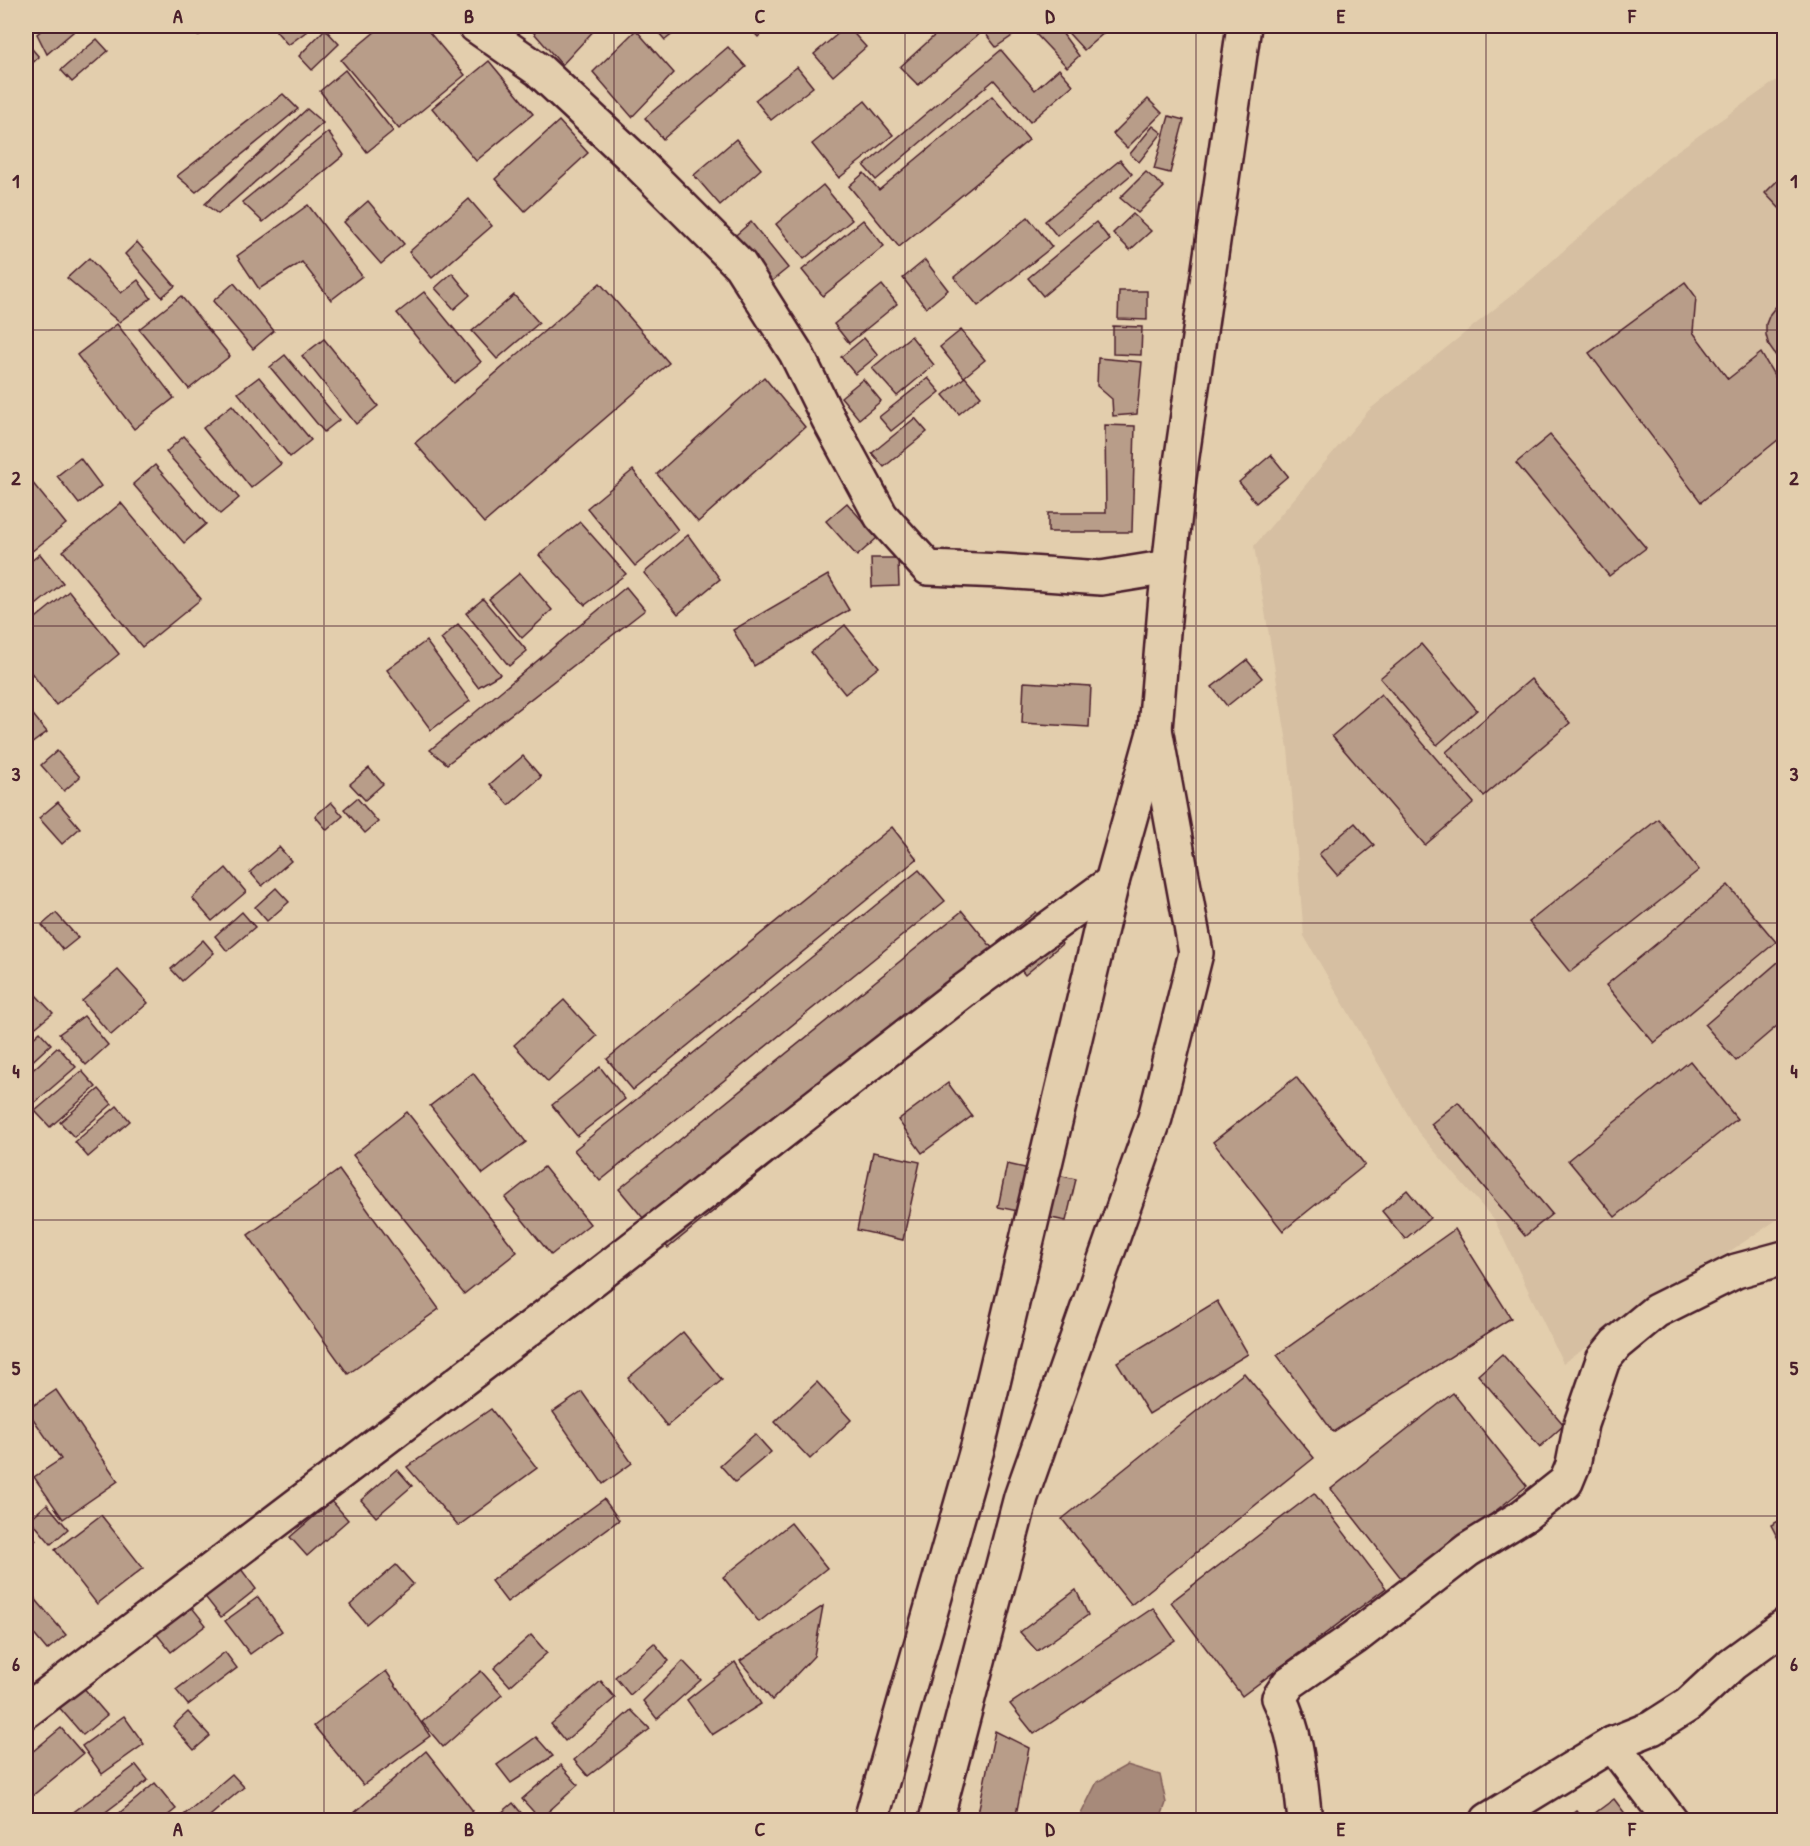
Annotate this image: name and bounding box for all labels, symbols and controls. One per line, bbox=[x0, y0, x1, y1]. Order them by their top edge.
text: A bbox=[173, 2, 183, 29]
text: B bbox=[464, 2, 474, 29]
text: C bbox=[755, 2, 766, 29]
text: D bbox=[1045, 2, 1055, 29]
text: E bbox=[1337, 2, 1346, 29]
text: F bbox=[1627, 2, 1637, 29]
text: 1 bbox=[12, 167, 20, 194]
text: 1 bbox=[1790, 167, 1798, 194]
text: 2 bbox=[11, 464, 21, 491]
text: 2 bbox=[1789, 464, 1799, 491]
text: 3 bbox=[12, 760, 21, 787]
text: 3 bbox=[1790, 760, 1799, 787]
text: 4 bbox=[12, 1057, 20, 1084]
text: 4 bbox=[1790, 1057, 1798, 1084]
text: 5 bbox=[12, 1354, 21, 1381]
text: 5 bbox=[1790, 1354, 1799, 1381]
text: 6 bbox=[12, 1650, 20, 1677]
text: 6 bbox=[1790, 1650, 1798, 1677]
text: A bbox=[173, 1815, 183, 1842]
text: B bbox=[464, 1815, 474, 1842]
text: C bbox=[755, 1815, 766, 1842]
text: D bbox=[1045, 1815, 1055, 1842]
text: E bbox=[1337, 1815, 1346, 1842]
text: F bbox=[1627, 1815, 1637, 1842]

